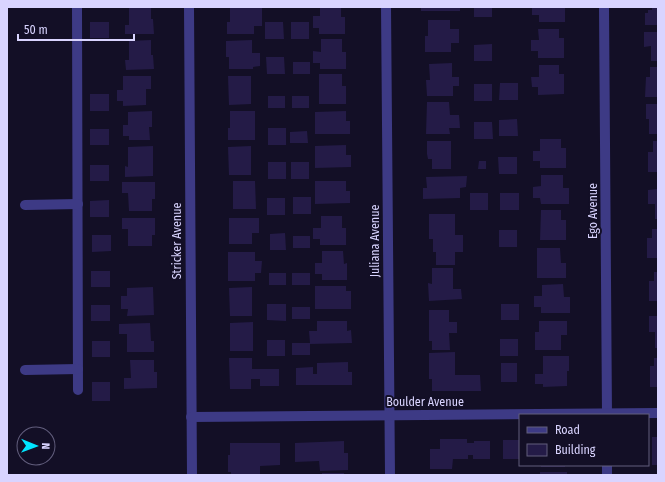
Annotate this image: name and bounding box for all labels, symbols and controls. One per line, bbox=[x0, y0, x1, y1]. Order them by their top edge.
scale bar bbox=[18, 16, 134, 42]
text: 50 m bbox=[24, 23, 48, 37]
street label: Ego Avenue bbox=[586, 183, 600, 239]
street label: Stricker Avenue bbox=[170, 203, 184, 279]
street label: Juliana Avenue bbox=[368, 205, 382, 277]
street label: Boulder Avenue bbox=[386, 395, 464, 409]
legend bbox=[519, 414, 649, 466]
text: Road bbox=[555, 423, 580, 437]
north arrow bbox=[16, 426, 56, 466]
text: N bbox=[39, 443, 52, 450]
text: Building bbox=[555, 443, 596, 457]

